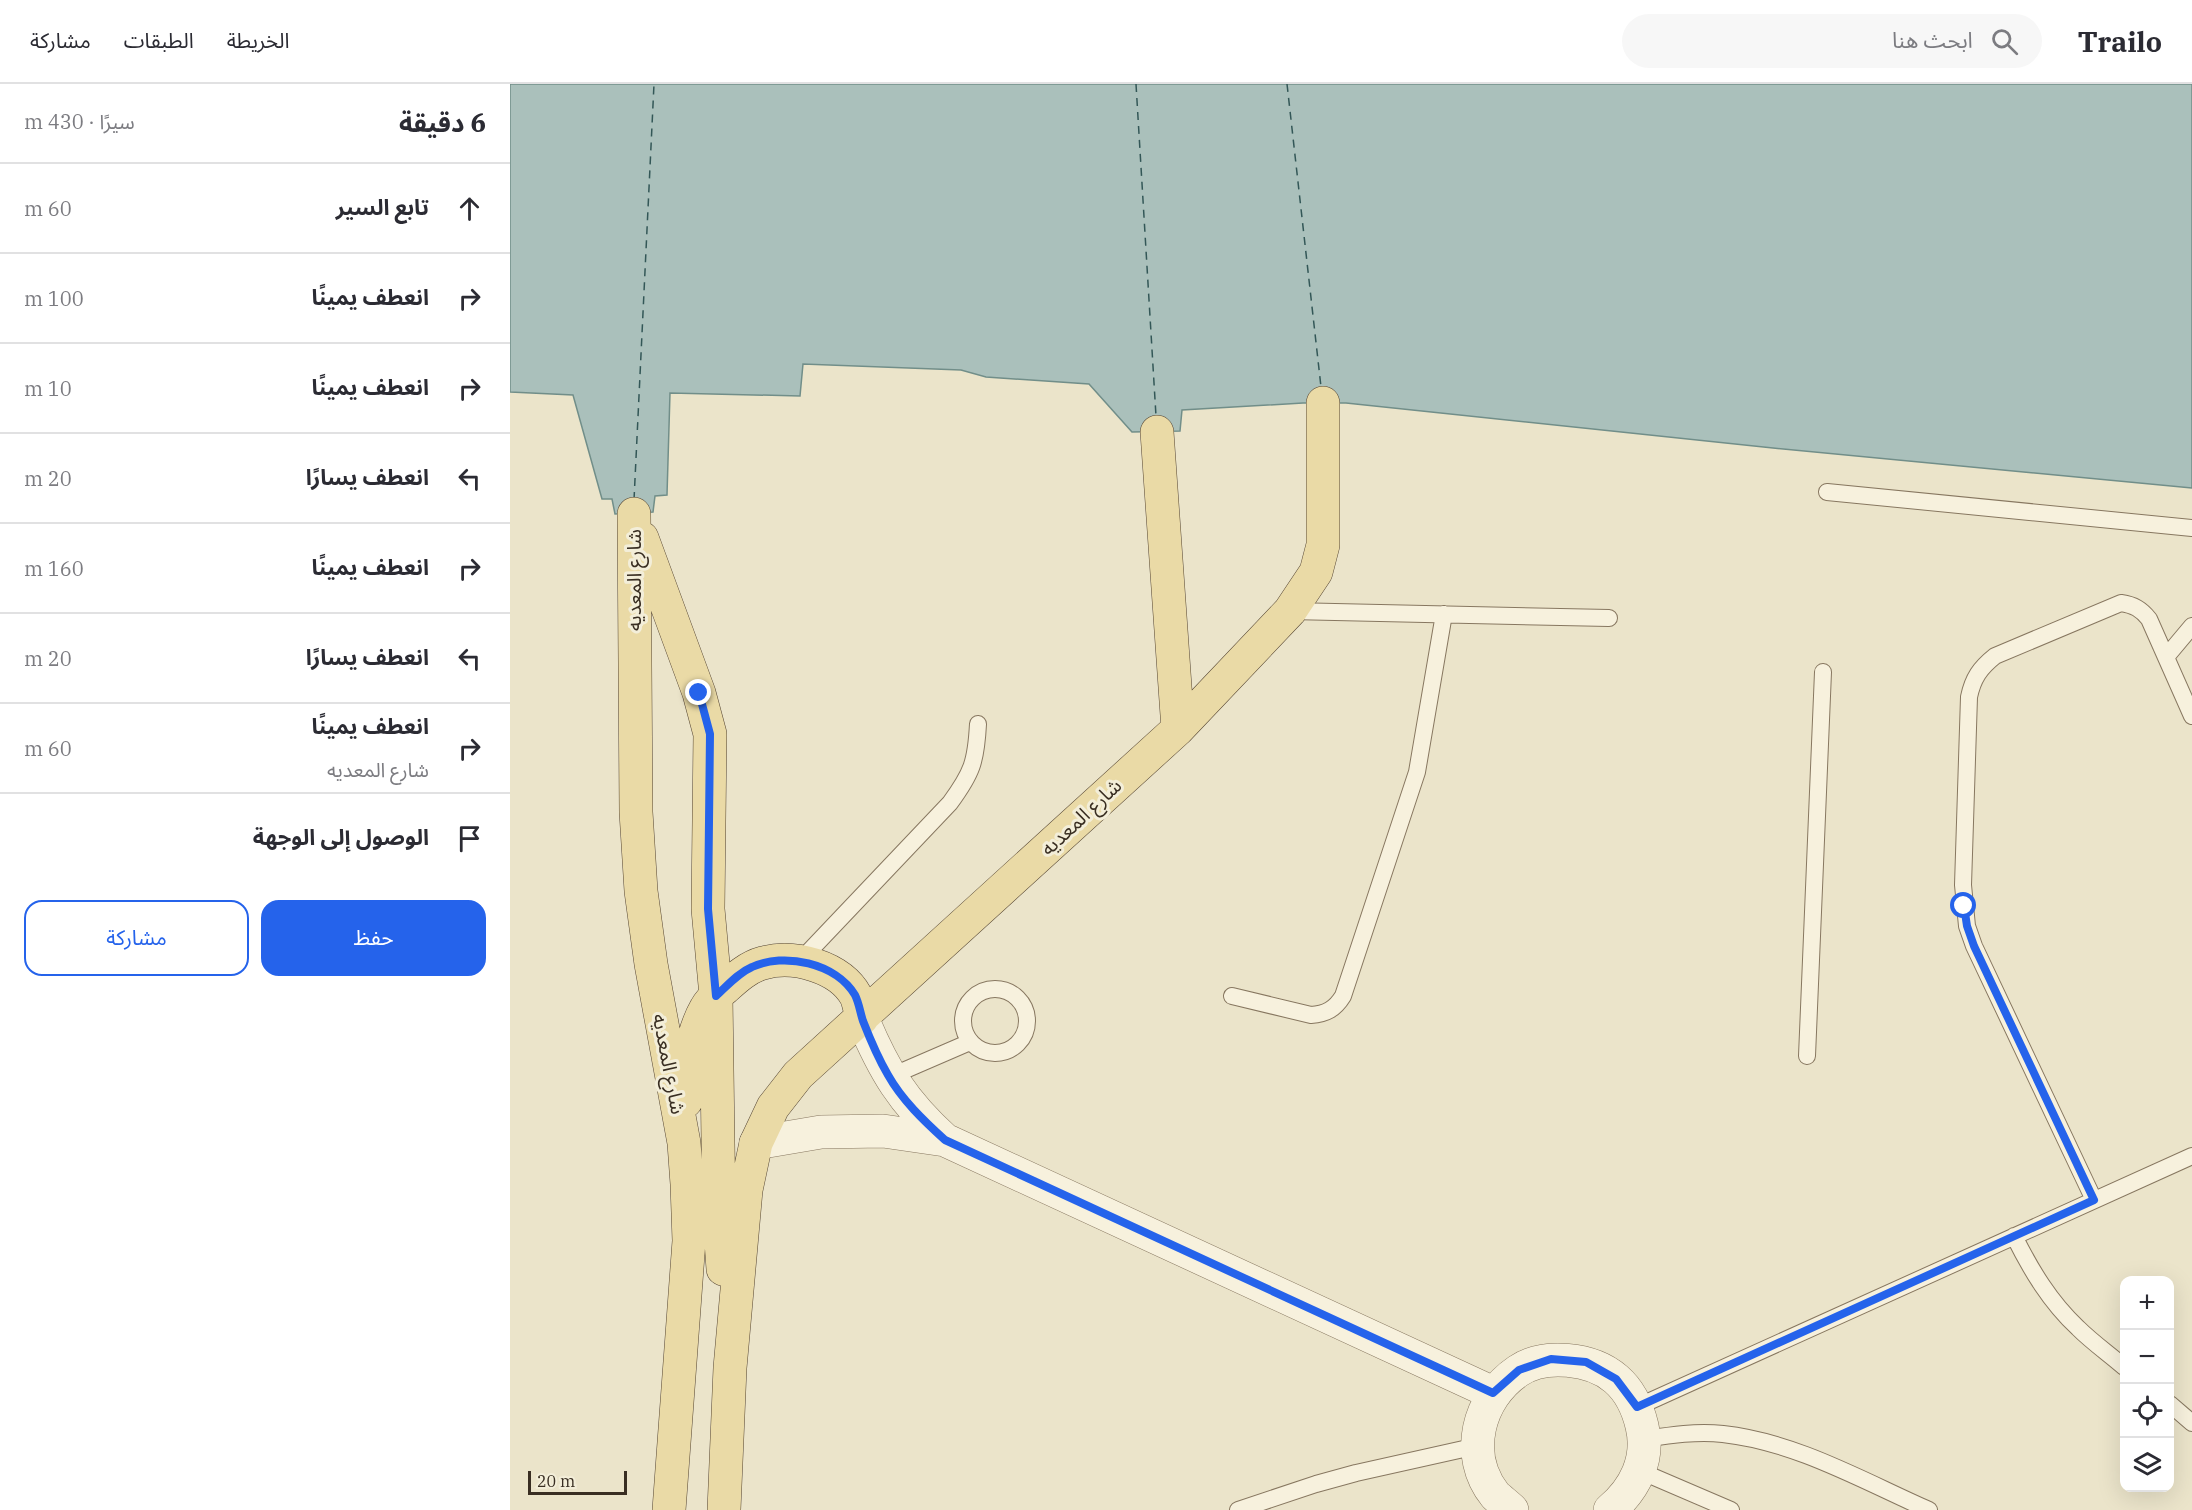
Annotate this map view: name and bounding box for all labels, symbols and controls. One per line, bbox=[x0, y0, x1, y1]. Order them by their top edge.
search box bbox=[1622, 14, 2042, 68]
text: Trailo bbox=[2078, 23, 2162, 60]
text: ابحث هنا bbox=[1892, 25, 1973, 54]
icon: search bbox=[1988, 25, 2021, 58]
text: مشاركة bbox=[30, 26, 91, 54]
text: الطبقات bbox=[124, 26, 194, 54]
text: الخريطة bbox=[227, 26, 290, 54]
text: 6 دقيقة bbox=[399, 105, 486, 139]
text: سيرًا · 430 m bbox=[24, 108, 135, 135]
text: تابع السير bbox=[336, 192, 429, 221]
icon: ahead bbox=[453, 192, 486, 225]
text: 60 m bbox=[24, 195, 72, 222]
text: انعطف يمينًا bbox=[311, 282, 429, 311]
icon: right bbox=[453, 282, 486, 315]
text: 100 m bbox=[24, 285, 84, 312]
text: انعطف يمينًا bbox=[311, 372, 429, 401]
icon: right bbox=[453, 372, 486, 405]
text: 10 m bbox=[24, 375, 72, 402]
text: انعطف يسارًا bbox=[306, 462, 429, 491]
icon: left bbox=[453, 462, 486, 495]
text: 20 m bbox=[24, 465, 72, 492]
street label: شارع المعديه bbox=[620, 529, 649, 631]
text: انعطف يمينًا bbox=[311, 552, 429, 581]
icon: right bbox=[453, 552, 486, 585]
text: 160 m bbox=[24, 555, 84, 582]
text: انعطف يسارًا bbox=[306, 642, 429, 671]
icon: left bbox=[453, 642, 486, 675]
text: 20 m bbox=[24, 645, 72, 672]
route end bbox=[685, 679, 711, 705]
text: انعطف يمينًا bbox=[311, 711, 429, 740]
icon: right bbox=[453, 732, 486, 765]
text: 60 m bbox=[24, 735, 72, 762]
text: شارع المعديه bbox=[327, 756, 429, 783]
street label: شارع المعديه bbox=[1034, 772, 1128, 863]
text: الوصول إلى الوجهة bbox=[253, 822, 429, 851]
icon: arrive bbox=[453, 822, 486, 855]
route start bbox=[1950, 892, 1976, 918]
button: مشاركة bbox=[24, 900, 249, 976]
button: حفظ bbox=[261, 900, 486, 976]
street label: شارع المعديه bbox=[645, 1011, 692, 1117]
map controls bbox=[2120, 1276, 2174, 1492]
button: + bbox=[2120, 1276, 2174, 1330]
button: − bbox=[2120, 1330, 2174, 1384]
button: locate bbox=[2120, 1384, 2174, 1438]
button: layers bbox=[2120, 1438, 2174, 1492]
scale bar bbox=[528, 1468, 627, 1496]
text: 20 m bbox=[537, 1471, 575, 1491]

